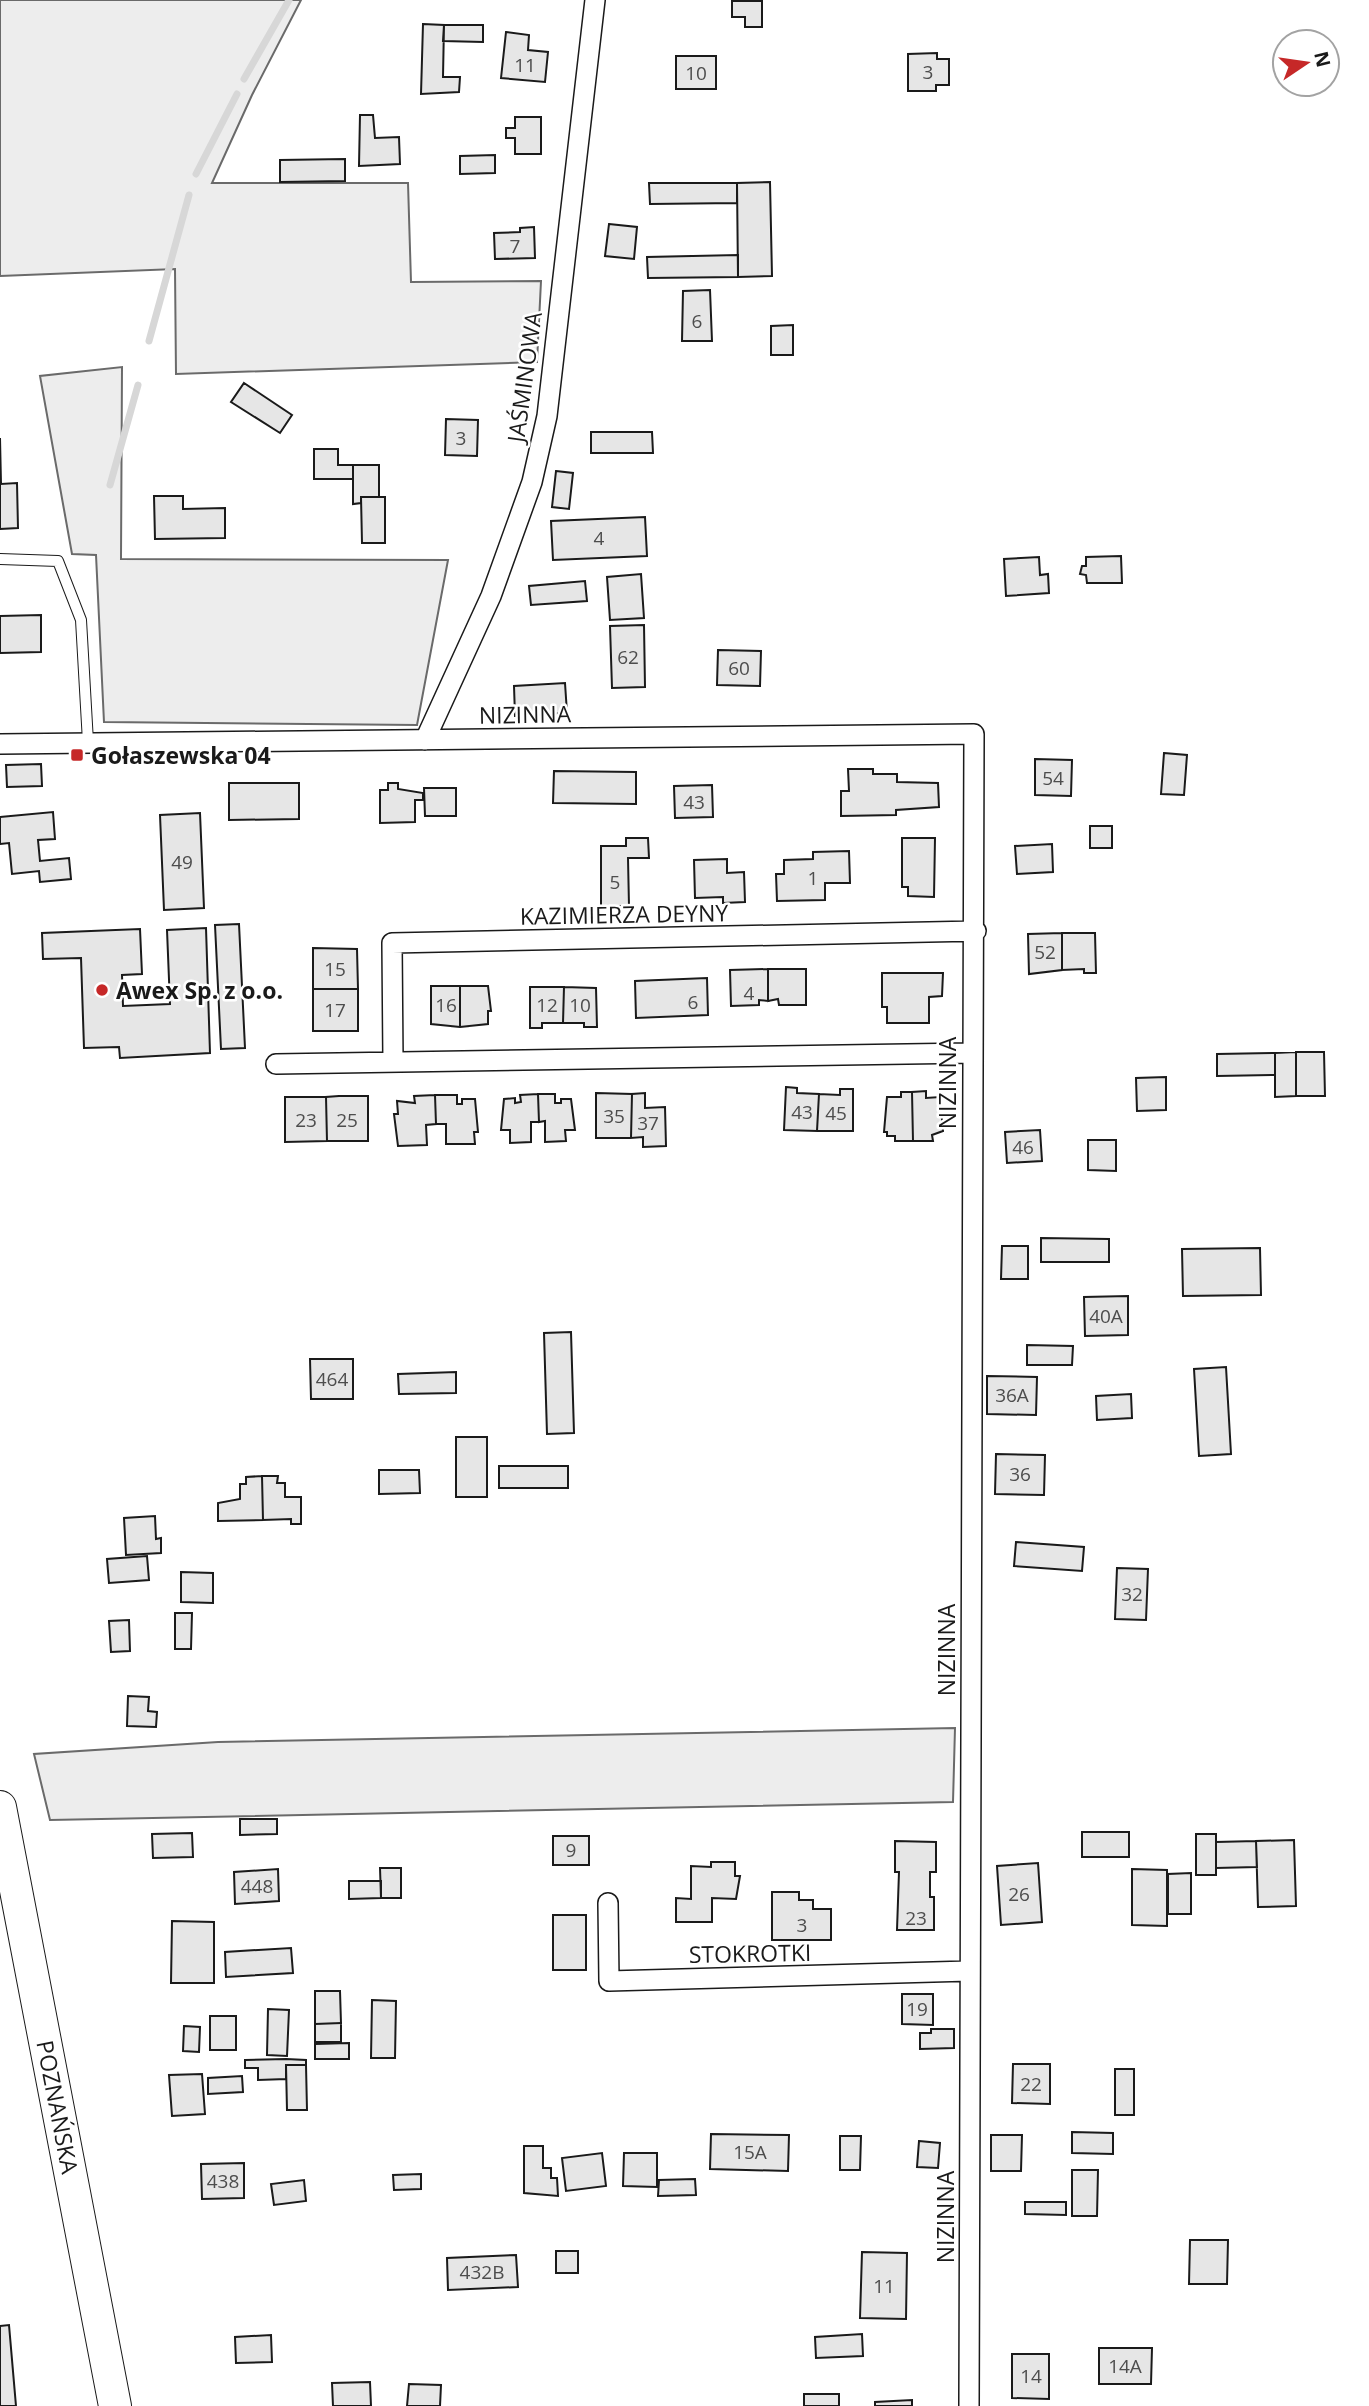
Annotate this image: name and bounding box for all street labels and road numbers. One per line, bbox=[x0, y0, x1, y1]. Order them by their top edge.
street label: JAŚMINOWA bbox=[499, 309, 549, 446]
street label: NIZINNA bbox=[478, 697, 572, 731]
street label: KAZIMIERZA DEYNY bbox=[519, 896, 729, 932]
street label: NIZINNA bbox=[931, 1036, 963, 1129]
street label: NIZINNA bbox=[930, 1603, 962, 1696]
street label: STOKROTKI bbox=[688, 1936, 812, 1970]
street label: POZNAŃSKA bbox=[29, 2038, 87, 2177]
street label: NIZINNA bbox=[929, 2170, 961, 2263]

